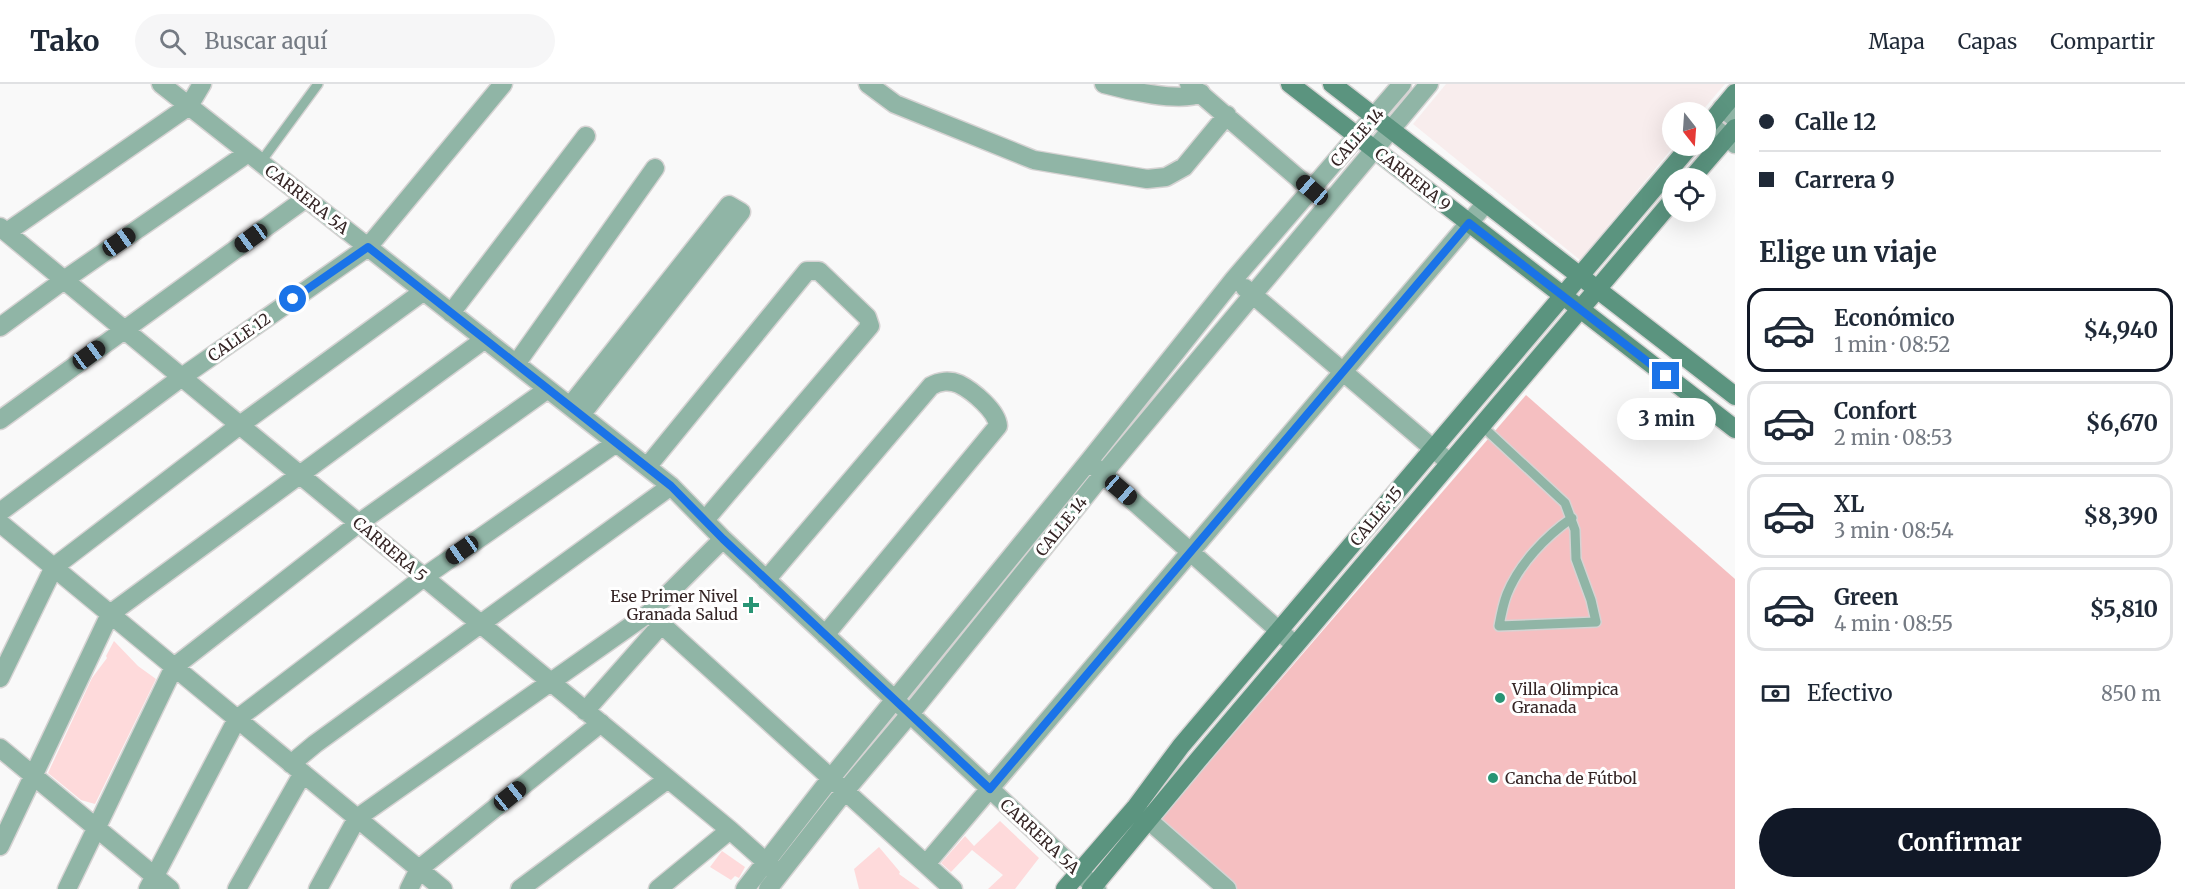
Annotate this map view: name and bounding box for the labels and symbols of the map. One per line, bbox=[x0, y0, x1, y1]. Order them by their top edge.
north arrow bbox=[1662, 102, 1716, 156]
street label: CALLE 14 bbox=[1326, 103, 1388, 171]
street label: CARRERA 9 bbox=[1371, 143, 1455, 215]
street label: CARRERA 5A bbox=[261, 160, 354, 238]
car bbox=[1293, 171, 1331, 209]
car bbox=[231, 220, 271, 256]
car bbox=[99, 224, 139, 260]
route start bbox=[279, 285, 306, 312]
street label: CALLE 12 bbox=[204, 308, 274, 366]
car bbox=[69, 337, 109, 373]
route end bbox=[1652, 362, 1679, 389]
callout: 3 min bbox=[1616, 397, 1716, 439]
car bbox=[1102, 471, 1140, 509]
street label: CALLE 15 bbox=[1345, 482, 1407, 550]
street label: CALLE 14 bbox=[1031, 492, 1091, 560]
street label: CARRERA 5 bbox=[349, 512, 431, 586]
car bbox=[442, 532, 482, 568]
place label: Ese Primer Nivel Granada Salud bbox=[610, 586, 738, 624]
marker: Ese Primer Nivel Granada Salud bbox=[742, 596, 760, 614]
place label: Villa Olimpica Granada bbox=[1511, 679, 1619, 717]
marker: Villa Olimpica Granada bbox=[1493, 691, 1507, 705]
place label: Cancha de Fútbol bbox=[1505, 768, 1637, 788]
marker: Cancha de Fútbol bbox=[1486, 771, 1500, 785]
car bbox=[490, 778, 530, 814]
street label: CARRERA 5A bbox=[996, 794, 1084, 878]

